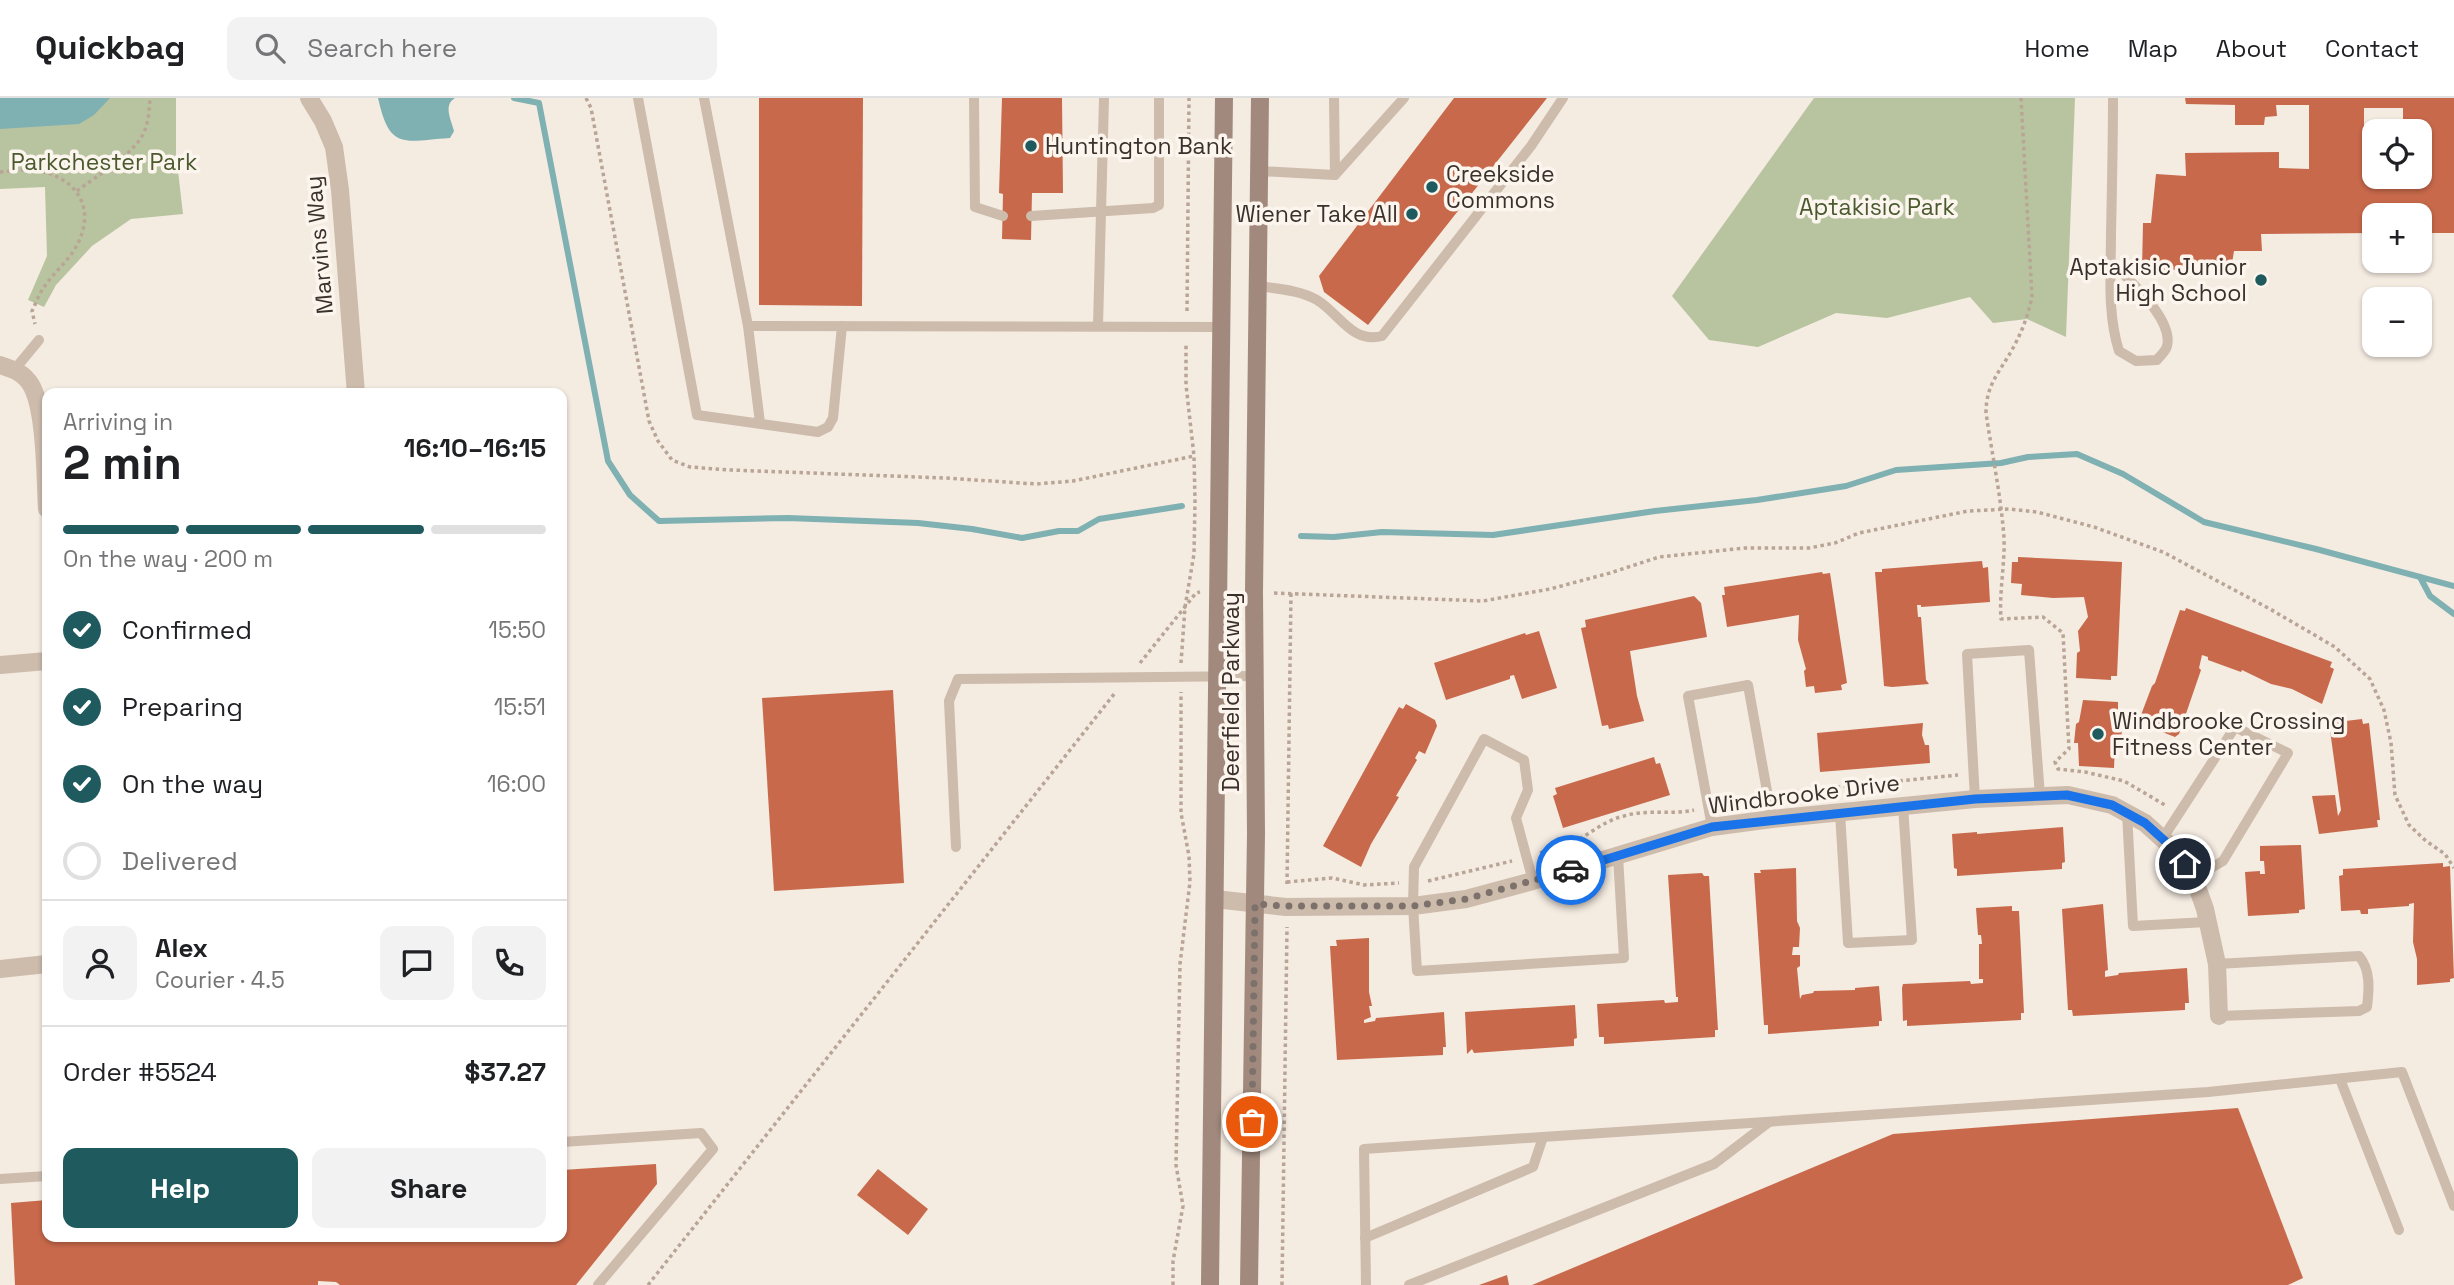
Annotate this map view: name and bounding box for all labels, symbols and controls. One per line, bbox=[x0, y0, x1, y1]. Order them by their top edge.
search box bbox=[227, 17, 717, 80]
text: Quickbag bbox=[35, 27, 185, 69]
icon: search bbox=[251, 29, 289, 67]
text: Search here bbox=[307, 31, 457, 65]
text: Home bbox=[2024, 33, 2090, 64]
text: Map bbox=[2128, 33, 2178, 64]
text: About bbox=[2216, 33, 2287, 64]
text: Contact bbox=[2325, 33, 2419, 64]
map controls bbox=[2362, 119, 2432, 357]
button: locate bbox=[2362, 119, 2432, 189]
place label: Huntington Bank bbox=[1045, 131, 1232, 161]
marker: Huntington Bank bbox=[1023, 138, 1039, 154]
park label: Parkchester Park bbox=[11, 147, 197, 177]
place label: Creekside Commons bbox=[1446, 159, 1555, 215]
street label: Marvins Way bbox=[298, 175, 340, 315]
marker: Creekside Commons bbox=[1424, 179, 1440, 195]
park label: Aptakisic Park bbox=[1799, 192, 1955, 222]
place label: Wiener Take All bbox=[1235, 199, 1398, 229]
button: + bbox=[2362, 203, 2432, 273]
marker: Wiener Take All bbox=[1404, 206, 1420, 222]
place label: Aptakisic Junior High School bbox=[2069, 252, 2247, 308]
marker: Aptakisic Junior High School bbox=[2253, 272, 2269, 288]
button: − bbox=[2362, 287, 2432, 357]
text: Arriving in bbox=[63, 407, 173, 437]
text: 16:10–16:15 bbox=[404, 431, 546, 465]
text: 2 min bbox=[63, 434, 182, 492]
text: On the way · 200 m bbox=[63, 544, 273, 574]
street label: Deerfield Parkway bbox=[1216, 592, 1246, 792]
icon: check bbox=[63, 611, 101, 649]
text: Confirmed bbox=[122, 613, 252, 647]
text: 15:50 bbox=[488, 615, 546, 645]
icon: check bbox=[63, 688, 101, 726]
text: Preparing bbox=[122, 690, 243, 724]
text: 15:51 bbox=[494, 692, 546, 722]
place label: Windbrooke Crossing Fitness Center bbox=[2112, 706, 2345, 762]
marker: Windbrooke Crossing Fitness Center bbox=[2090, 726, 2106, 742]
icon: check bbox=[63, 765, 101, 803]
text: On the way bbox=[122, 767, 263, 801]
street label: Windbrooke Drive bbox=[1707, 767, 1901, 821]
text: 16:00 bbox=[487, 769, 546, 799]
pin bbox=[2155, 834, 2215, 894]
courier bbox=[1536, 835, 1606, 905]
text: Delivered bbox=[122, 844, 238, 878]
icon: home bbox=[2166, 845, 2204, 883]
icon: car bbox=[1552, 851, 1590, 889]
button: person bbox=[63, 926, 137, 1000]
button: chat bbox=[380, 926, 454, 1000]
button: phone bbox=[472, 926, 546, 1000]
text: Alex bbox=[155, 931, 208, 965]
text: Courier · 4.5 bbox=[155, 965, 285, 995]
text: Order #5524 bbox=[63, 1055, 217, 1089]
text: $37.27 bbox=[464, 1055, 546, 1089]
pin bbox=[1222, 1092, 1282, 1152]
icon: bag bbox=[1233, 1103, 1271, 1141]
button: Help bbox=[63, 1148, 298, 1228]
button: Share bbox=[312, 1148, 546, 1228]

